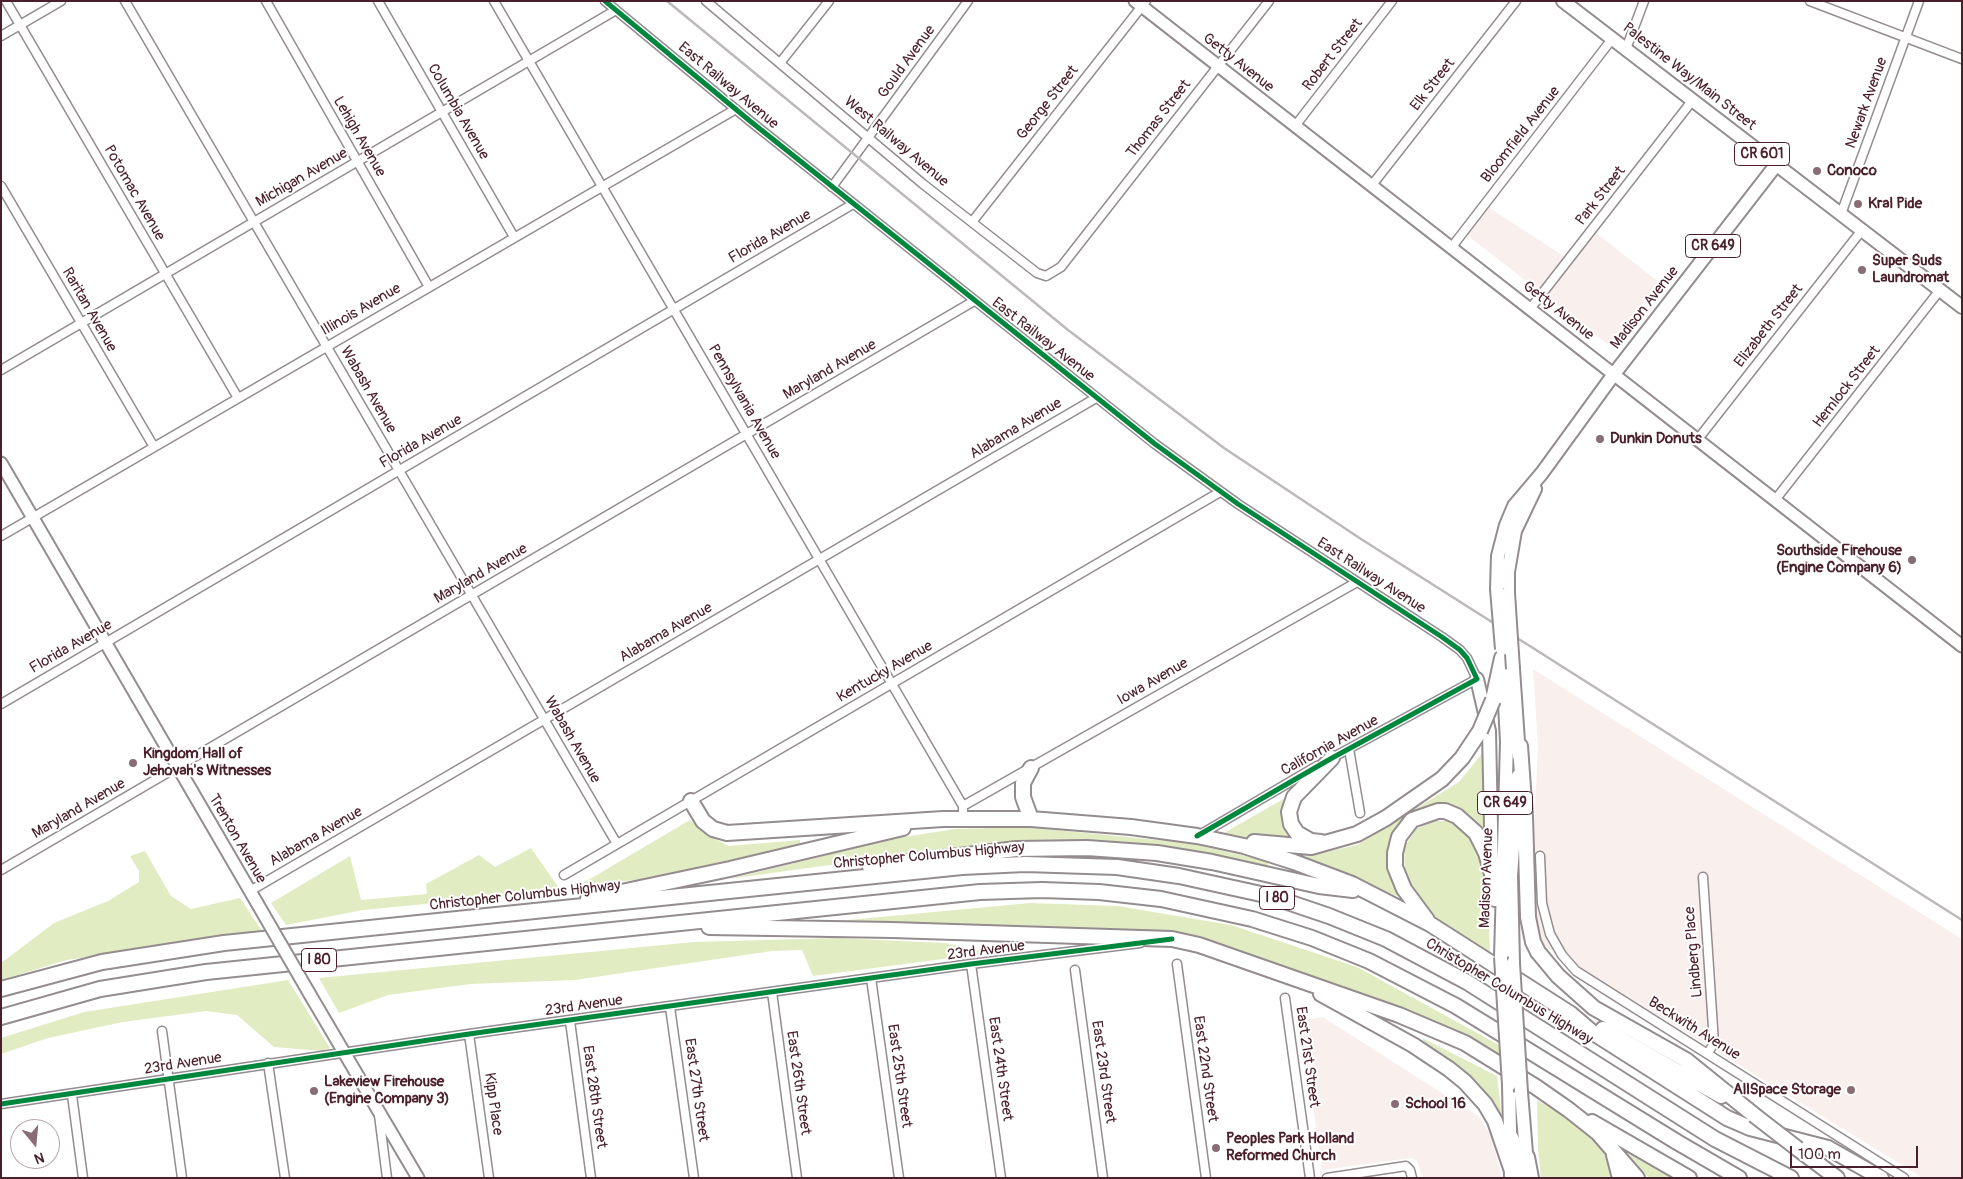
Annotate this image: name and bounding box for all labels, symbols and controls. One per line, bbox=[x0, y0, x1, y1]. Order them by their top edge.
street label: Robert Street bbox=[1299, 15, 1367, 95]
street label: Palestine Way/Main Street bbox=[1619, 19, 1759, 135]
street label: Gould Avenue bbox=[874, 22, 940, 102]
street label: Getty Avenue bbox=[1199, 30, 1277, 96]
street label: East Railway Avenue bbox=[674, 39, 782, 133]
street label: Elk Street bbox=[1407, 55, 1459, 115]
street label: Newark Avenue bbox=[1842, 55, 1892, 151]
street label: Columbia Avenue bbox=[423, 61, 493, 163]
street label: George Street bbox=[1013, 62, 1083, 144]
street label: Thomas Street bbox=[1123, 76, 1195, 162]
street label: Bloomfield Avenue bbox=[1478, 83, 1564, 187]
street label: West Railway Avenue bbox=[840, 93, 952, 191]
street label: Lehigh Avenue bbox=[329, 94, 389, 180]
street label: Potomac Avenue bbox=[99, 142, 169, 244]
road number: CR 601 bbox=[1734, 142, 1790, 166]
street label: Michigan Avenue bbox=[253, 144, 351, 212]
place label: Conoco bbox=[1827, 162, 1877, 180]
street label: Park Street bbox=[1572, 163, 1630, 229]
marker: Conoco bbox=[1811, 165, 1823, 177]
place label: Kral Pide bbox=[1868, 195, 1922, 213]
marker: Kral Pide bbox=[1852, 198, 1864, 210]
street label: Florida Avenue bbox=[726, 206, 814, 268]
road number: CR 649 bbox=[1686, 235, 1740, 258]
place label: Super Suds Laundromat bbox=[1872, 252, 1949, 287]
street label: Madison Avenue bbox=[1607, 263, 1683, 353]
marker: Super Suds Laundromat bbox=[1856, 264, 1868, 276]
street label: Raritan Avenue bbox=[58, 265, 120, 355]
street label: Getty Avenue bbox=[1519, 278, 1597, 344]
street label: Illinois Avenue bbox=[318, 280, 404, 340]
street label: Elizabeth Street bbox=[1731, 281, 1807, 371]
street label: East Railway Avenue bbox=[988, 294, 1098, 386]
street label: Maryland Avenue bbox=[780, 336, 880, 404]
street label: Pennsylvania Avenue bbox=[704, 341, 784, 463]
street label: Hemlock Street bbox=[1809, 342, 1885, 432]
street label: Wabash Avenue bbox=[336, 343, 400, 437]
street label: Alabama Avenue bbox=[967, 394, 1065, 464]
street label: Florida Avenue bbox=[377, 411, 465, 473]
place label: Dunkin Donuts bbox=[1610, 430, 1702, 448]
marker: Dunkin Donuts bbox=[1594, 433, 1606, 445]
street label: East Railway Avenue bbox=[1313, 534, 1429, 618]
street label: Maryland Avenue bbox=[431, 540, 531, 608]
place label: Southside Firehouse (Engine Company 6) bbox=[1776, 542, 1902, 577]
marker: Southside Firehouse (Engine Company 6) bbox=[1906, 554, 1918, 566]
street label: Alabama Avenue bbox=[616, 599, 716, 667]
street label: Florida Avenue bbox=[27, 616, 115, 678]
street label: Kentucky Avenue bbox=[834, 637, 936, 707]
street label: Iowa Avenue bbox=[1114, 655, 1192, 709]
street label: Wabash Avenue bbox=[540, 693, 604, 787]
street label: California Avenue bbox=[1278, 712, 1382, 780]
place label: Kingdom Hall of Jehovah's Witnesses bbox=[143, 745, 271, 780]
marker: Kingdom Hall of Jehovah's Witnesses bbox=[127, 757, 139, 769]
street label: Maryland Avenue bbox=[29, 775, 129, 843]
street label: Trenton Avenue bbox=[204, 791, 270, 887]
road number: CR 649 bbox=[1478, 791, 1532, 814]
street label: Alabama Avenue bbox=[266, 803, 366, 871]
street label: Madison Avenue bbox=[1476, 828, 1498, 928]
street label: Christopher Columbus Highway bbox=[833, 839, 1025, 873]
street label: Christopher Columbus Highway bbox=[429, 877, 621, 915]
road number: I 80 bbox=[1260, 886, 1294, 910]
street label: Lindberg Place bbox=[1681, 906, 1707, 998]
street label: Christopher Columbus Highway bbox=[1422, 935, 1596, 1049]
street label: 23rd Avenue bbox=[946, 937, 1026, 965]
road number: I 80 bbox=[302, 948, 336, 972]
street label: 23rd Avenue bbox=[544, 992, 624, 1020]
street label: Beckwith Avenue bbox=[1645, 994, 1743, 1064]
street label: East 21st Street bbox=[1291, 1005, 1323, 1109]
street label: East 22nd Street bbox=[1189, 1015, 1221, 1123]
street label: East 24th Street bbox=[984, 1016, 1016, 1122]
street label: East 23rd Street bbox=[1087, 1020, 1119, 1124]
street label: East 25th Street bbox=[883, 1023, 915, 1129]
street label: East 26th Street bbox=[782, 1030, 814, 1136]
street label: East 27th Street bbox=[680, 1037, 712, 1143]
street label: East 28th Street bbox=[578, 1044, 610, 1150]
street label: 23rd Avenue bbox=[143, 1049, 223, 1079]
street label: Kipp Place bbox=[480, 1072, 506, 1136]
place label: Lakeview Firehouse (Engine Company 3) bbox=[324, 1073, 450, 1108]
place label: AllSpace Storage bbox=[1733, 1081, 1841, 1099]
marker: AllSpace Storage bbox=[1845, 1084, 1857, 1096]
marker: Lakeview Firehouse (Engine Company 3) bbox=[308, 1085, 320, 1097]
place label: School 16 bbox=[1405, 1095, 1466, 1113]
marker: School 16 bbox=[1389, 1098, 1401, 1110]
north arrow bbox=[10, 1119, 60, 1169]
place label: Peoples Park Holland Reformed Church bbox=[1226, 1130, 1354, 1165]
scale bar bbox=[1793, 1136, 1920, 1168]
marker: Peoples Park Holland Reformed Church bbox=[1210, 1142, 1222, 1154]
text: 100 m bbox=[1798, 1145, 1841, 1164]
text: N bbox=[32, 1148, 46, 1167]

